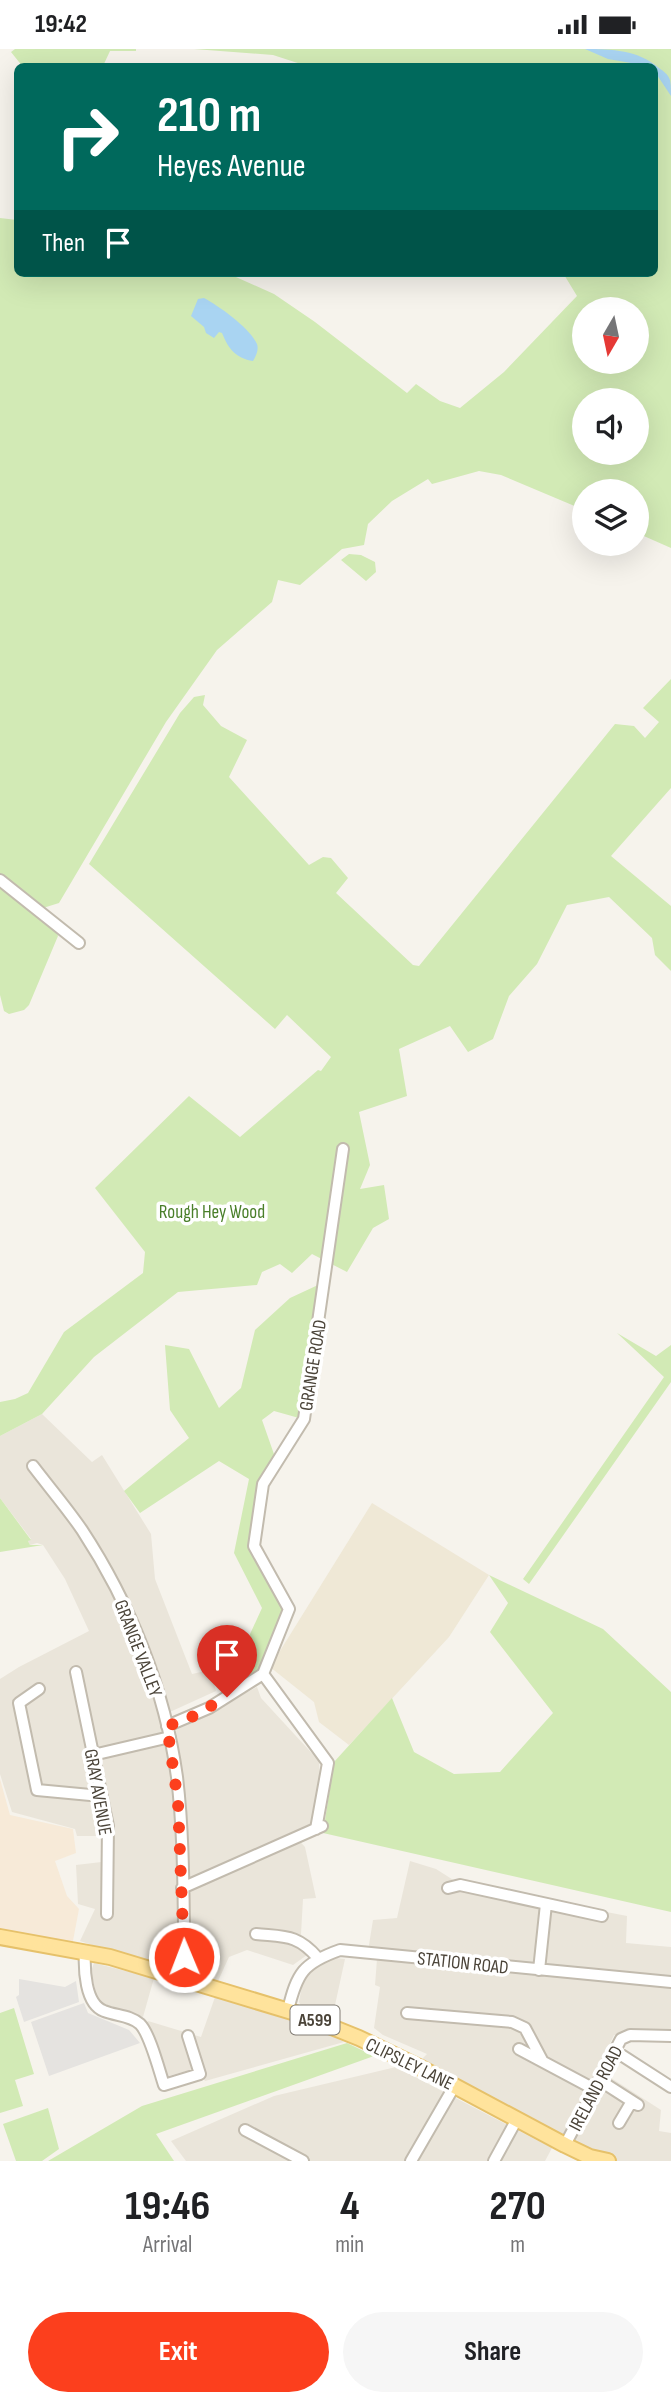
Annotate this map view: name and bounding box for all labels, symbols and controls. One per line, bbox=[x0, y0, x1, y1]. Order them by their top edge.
text: 19:42 bbox=[35, 9, 87, 40]
text: 210 m bbox=[157, 87, 261, 146]
icon: right bbox=[42, 91, 133, 182]
text: Heyes Avenue bbox=[157, 147, 306, 186]
icon: arrive bbox=[99, 224, 137, 262]
text: Then bbox=[42, 228, 85, 259]
north arrow bbox=[572, 297, 649, 375]
map controls bbox=[572, 297, 649, 556]
button: sound bbox=[572, 388, 649, 465]
button: layers bbox=[572, 479, 649, 556]
park label: Rough Hey Wood bbox=[159, 1201, 265, 1224]
street label: GRANGE ROAD bbox=[295, 1318, 332, 1412]
street label: GRANGE VALLEY bbox=[109, 1597, 167, 1700]
pin bbox=[197, 1625, 257, 1697]
icon: arrive bbox=[208, 1636, 246, 1674]
street label: GRAY AVENUE bbox=[79, 1747, 116, 1837]
position arrow bbox=[147, 1920, 221, 1994]
street label: STATION ROAD bbox=[416, 1947, 509, 1980]
road number: A599 bbox=[290, 2005, 340, 2034]
street label: CLIPSLEY LANE bbox=[362, 2033, 457, 2095]
street label: IRELAND ROAD bbox=[564, 2042, 628, 2135]
text: 19:46 bbox=[125, 2181, 210, 2232]
text: 4 bbox=[340, 2181, 359, 2232]
text: 270 bbox=[489, 2181, 546, 2232]
text: Arrival bbox=[143, 2231, 192, 2259]
text: min bbox=[335, 2231, 364, 2259]
text: m bbox=[510, 2231, 525, 2259]
button: Exit bbox=[28, 2312, 329, 2392]
button: Share bbox=[343, 2312, 643, 2392]

